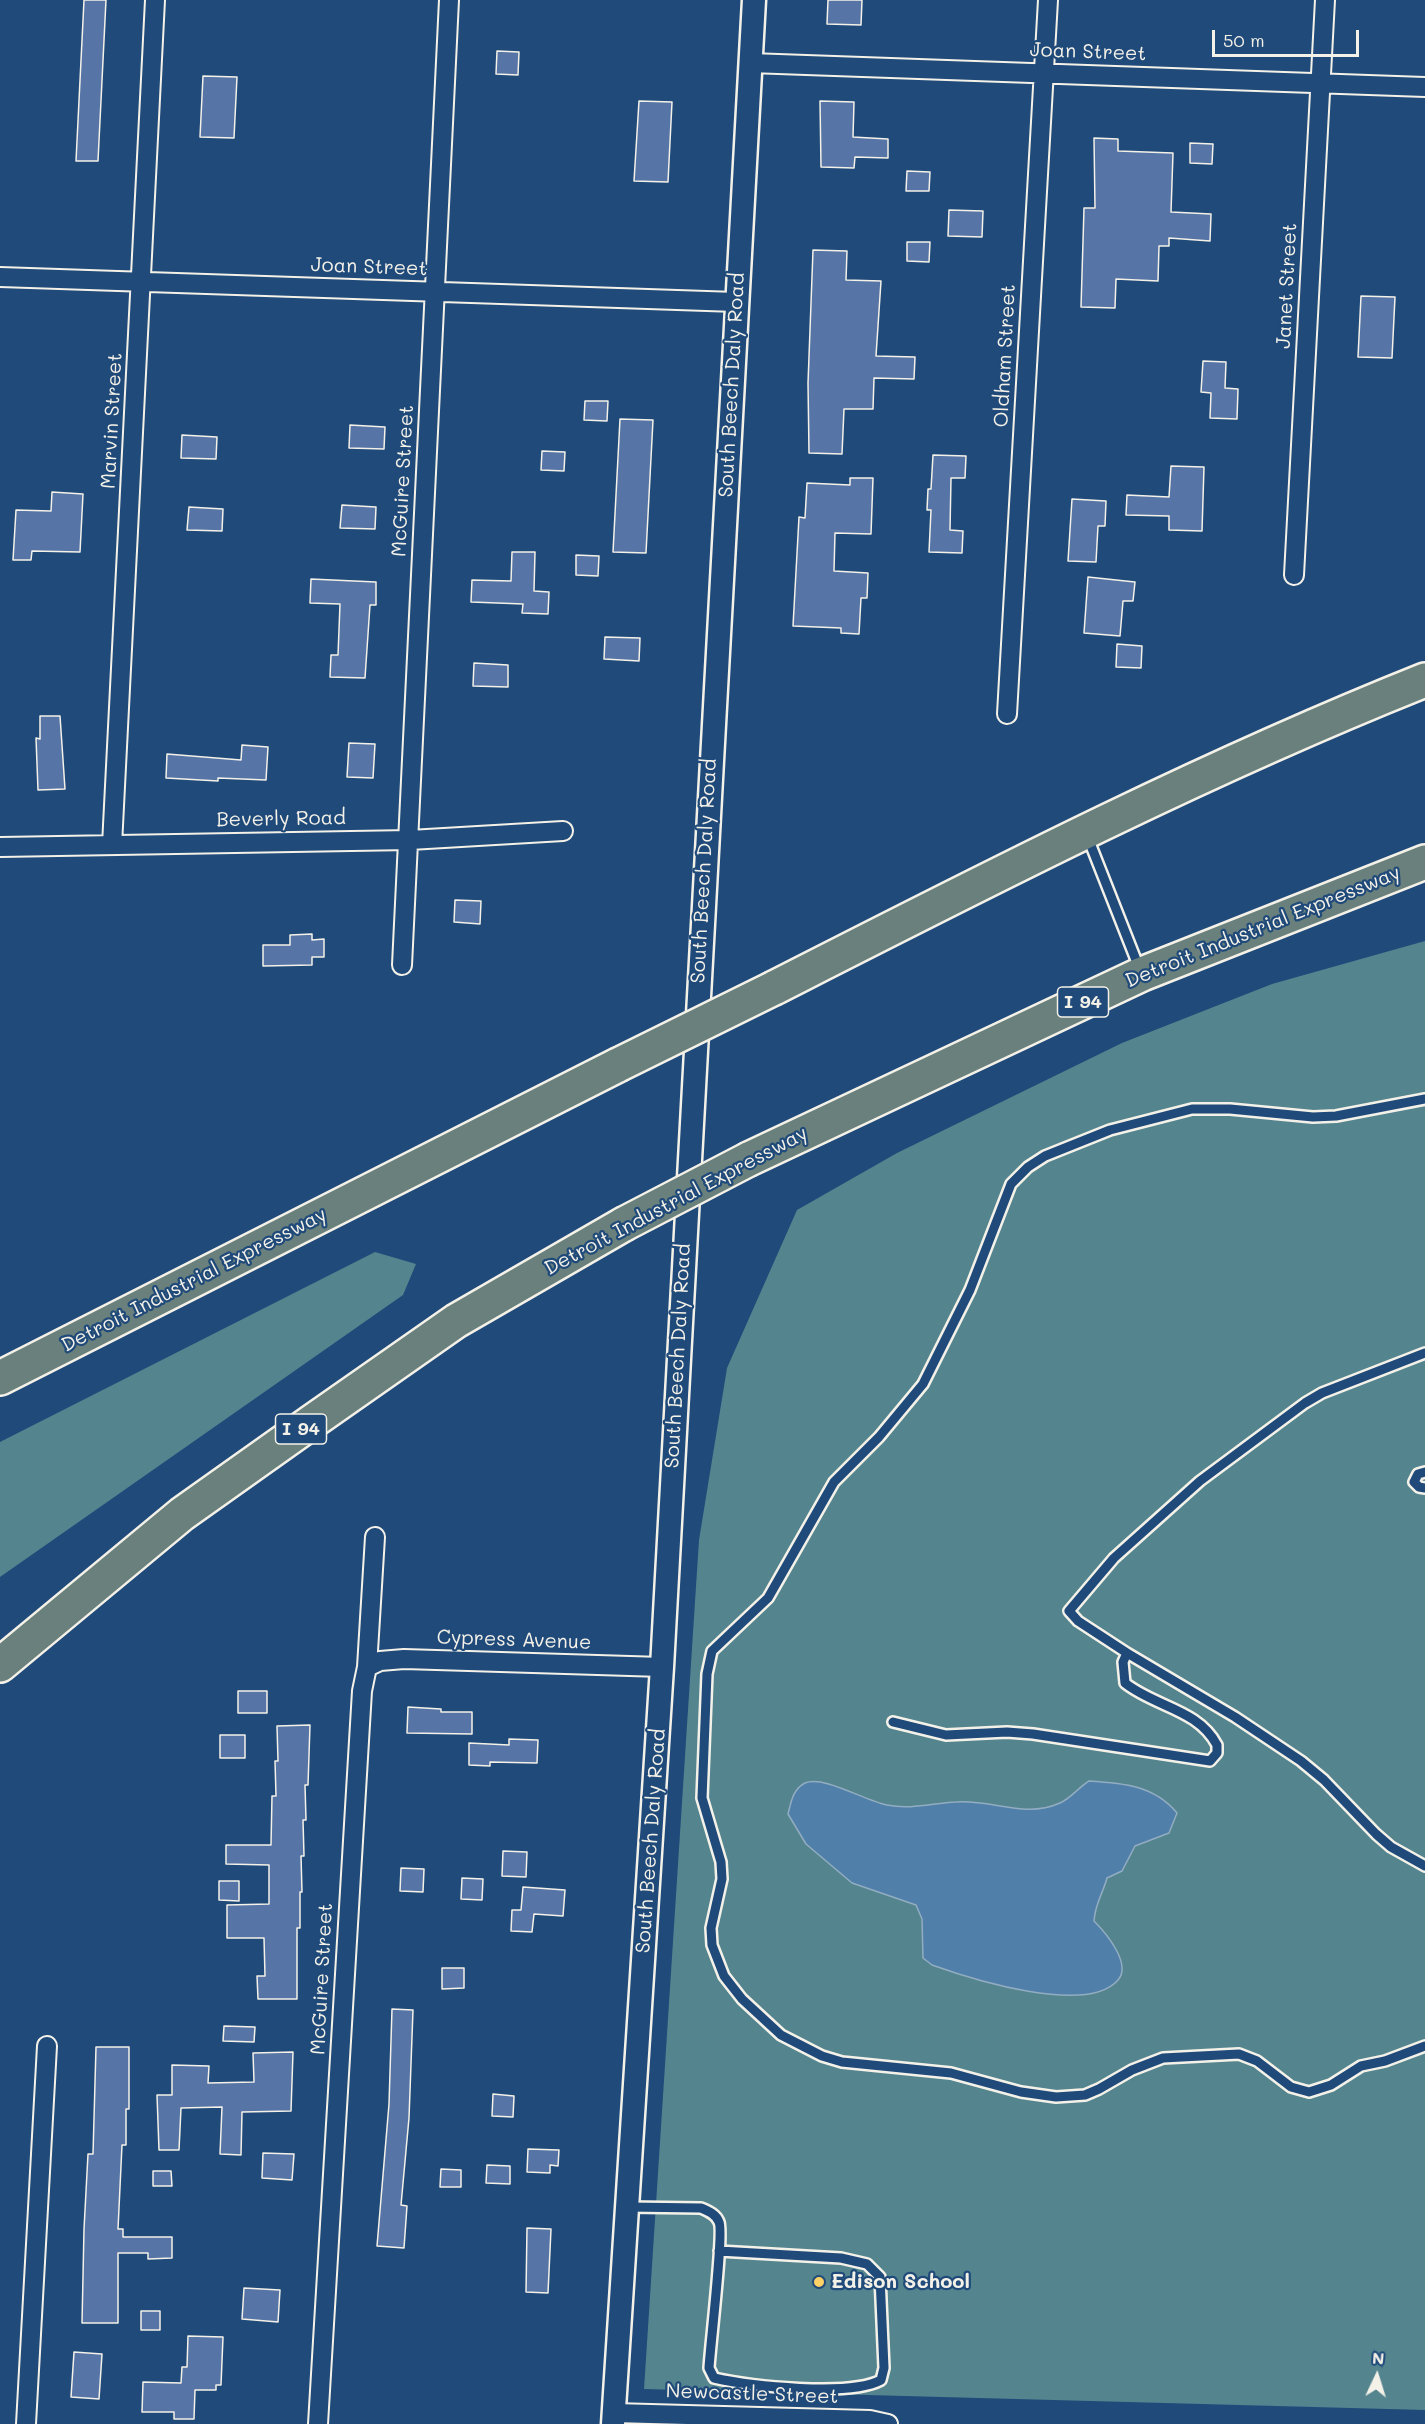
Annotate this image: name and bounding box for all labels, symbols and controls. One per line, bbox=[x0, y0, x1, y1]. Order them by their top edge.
scale bar bbox=[1215, 18, 1362, 56]
text: 50 m bbox=[1223, 28, 1265, 52]
street label: Joan Street bbox=[1029, 38, 1147, 66]
street label: Janet Street bbox=[1272, 223, 1302, 349]
street label: Joan Street bbox=[310, 253, 428, 281]
street label: South Beech Daly Road bbox=[714, 272, 750, 498]
street label: Oldham Street bbox=[989, 284, 1021, 428]
street label: Marvin Street bbox=[96, 352, 128, 490]
street label: McGuire Street bbox=[387, 404, 419, 558]
street label: South Beech Daly Road bbox=[686, 758, 722, 984]
street label: Beverly Road bbox=[216, 806, 346, 832]
street label: Detroit Industrial Expressway bbox=[1122, 861, 1404, 993]
road number: I 94 bbox=[1058, 987, 1108, 1017]
street label: Detroit Industrial Expressway bbox=[540, 1121, 812, 1281]
street label: Detroit Industrial Expressway bbox=[57, 1202, 331, 1358]
street label: South Beech Daly Road bbox=[660, 1243, 696, 1469]
road number: I 94 bbox=[276, 1414, 326, 1444]
street label: Cypress Avenue bbox=[436, 1625, 592, 1655]
street label: South Beech Daly Road bbox=[631, 1728, 671, 1954]
street label: McGuire Street bbox=[306, 1902, 338, 2056]
place label: Edison School bbox=[831, 2270, 970, 2294]
marker: Edison School bbox=[812, 2275, 826, 2289]
north arrow bbox=[1347, 2346, 1407, 2406]
text: N bbox=[1371, 2347, 1385, 2368]
street label: Newcastle Street bbox=[665, 2379, 839, 2409]

